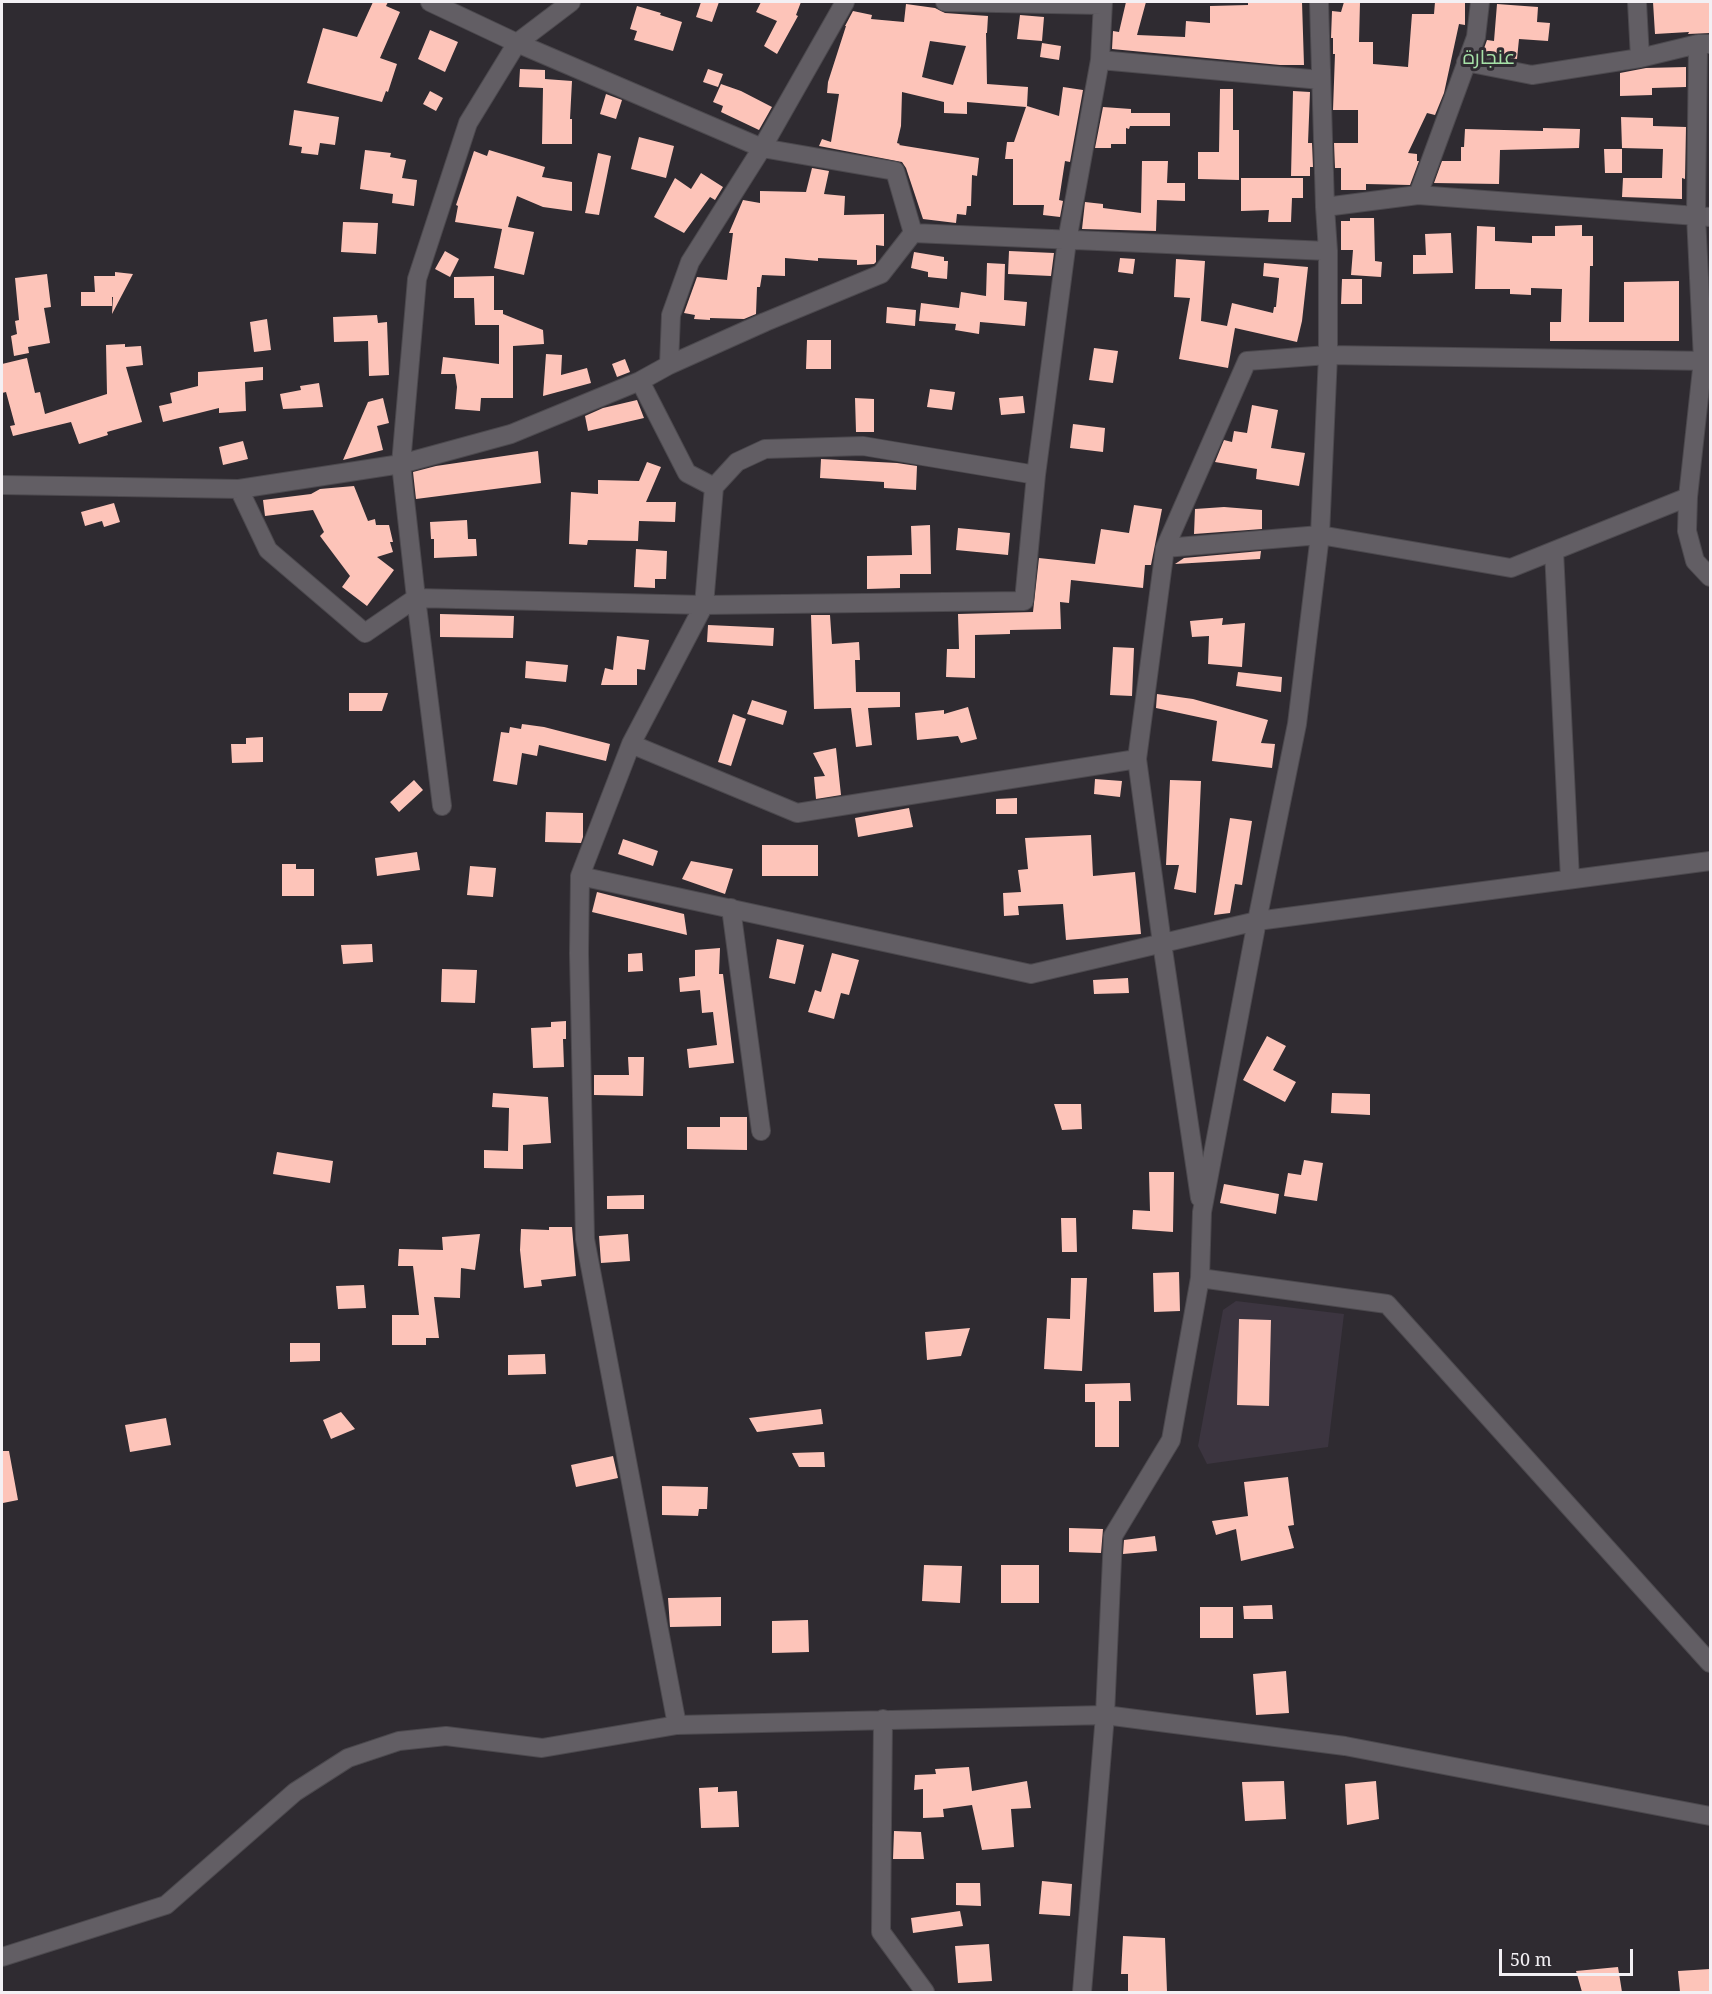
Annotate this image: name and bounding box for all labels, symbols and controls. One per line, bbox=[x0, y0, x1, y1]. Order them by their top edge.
district label: عنجارة bbox=[1463, 46, 1515, 70]
scale bar bbox=[1502, 1937, 1636, 1975]
text: 50 m bbox=[1510, 1947, 1552, 1971]

